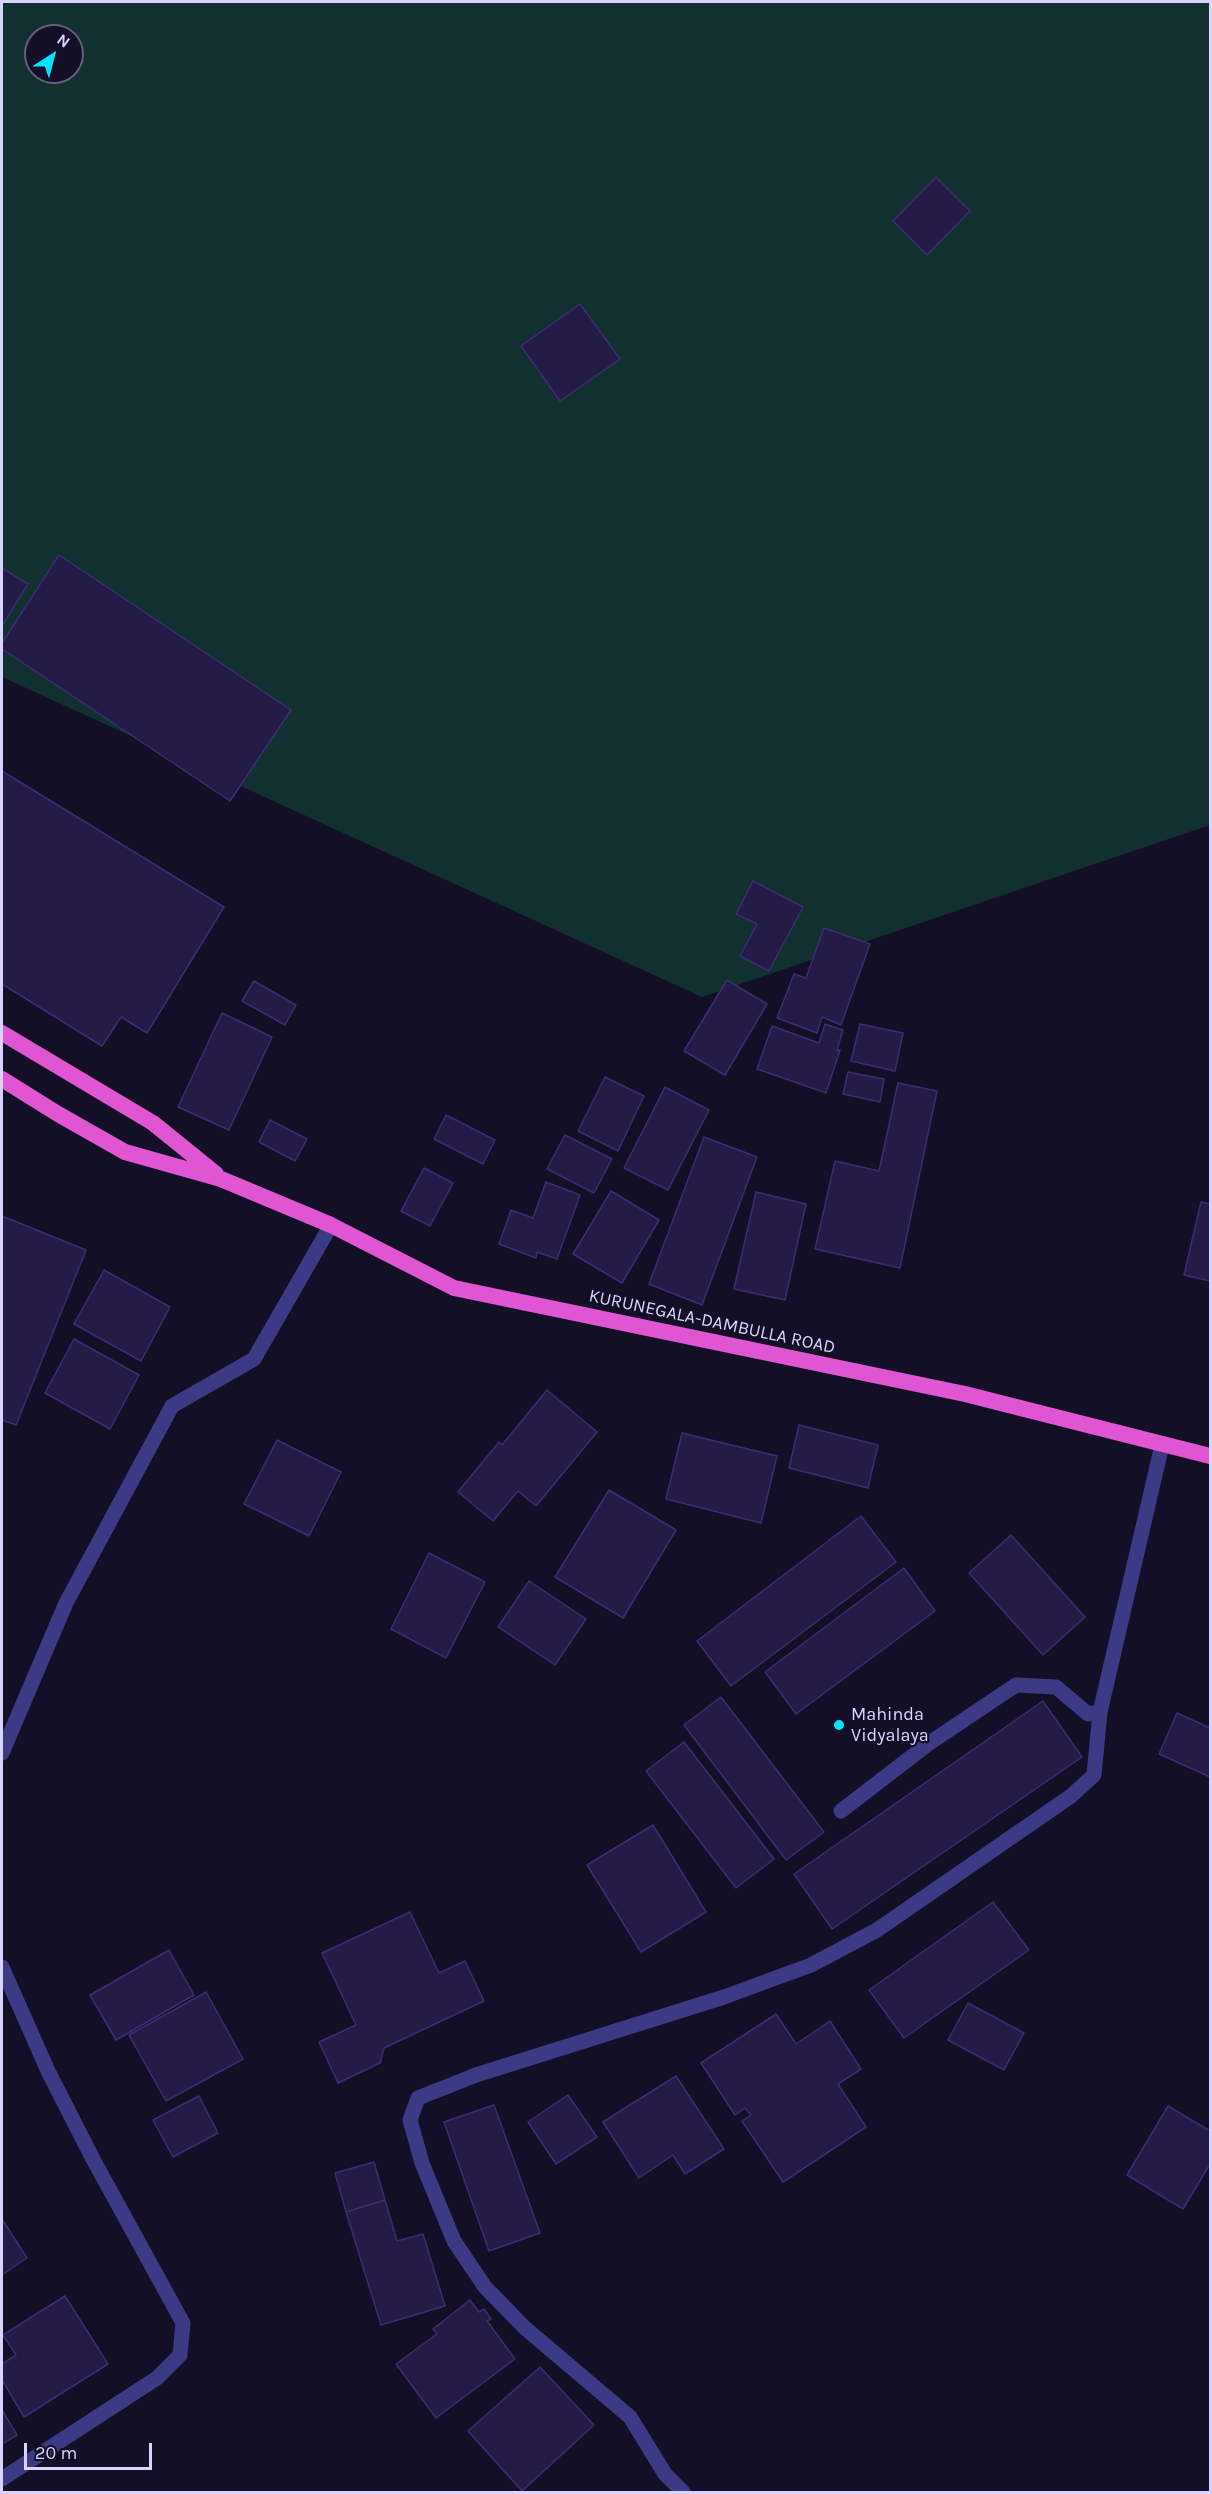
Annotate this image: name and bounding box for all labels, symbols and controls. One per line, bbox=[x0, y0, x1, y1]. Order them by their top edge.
north arrow bbox=[24, 24, 84, 84]
text: N bbox=[53, 30, 74, 52]
street label: KURUNEGALA-DAMBULLA ROAD bbox=[587, 1285, 837, 1359]
place label: Mahinda Vidyalaya bbox=[851, 1704, 929, 1746]
marker: Mahinda Vidyalaya bbox=[832, 1718, 846, 1732]
scale bar bbox=[27, 2431, 154, 2469]
text: 20 m bbox=[35, 2442, 77, 2464]

